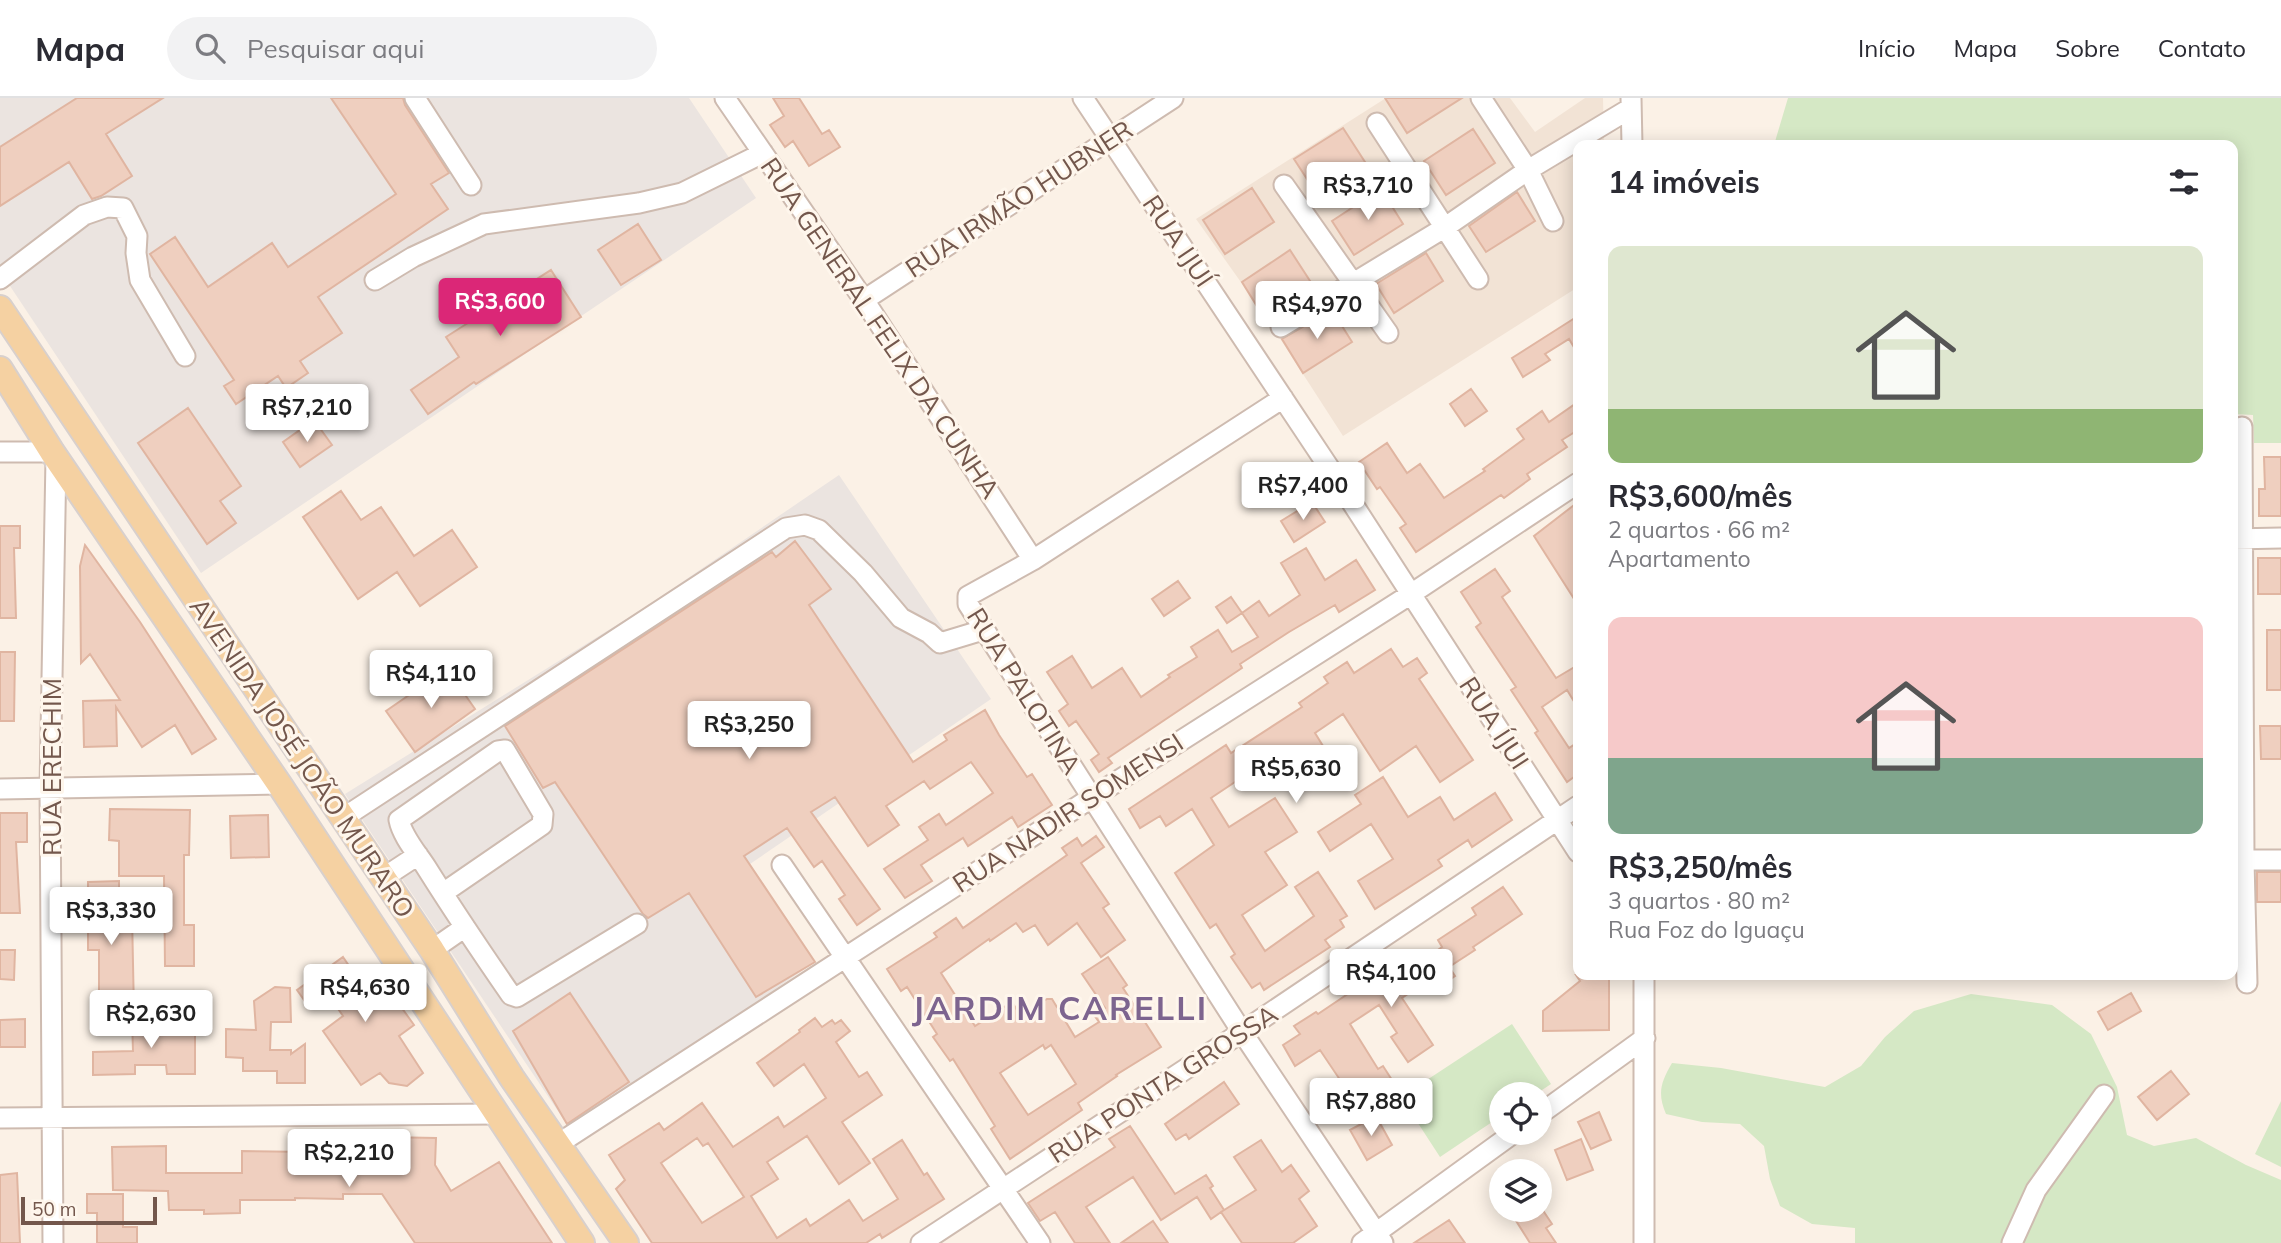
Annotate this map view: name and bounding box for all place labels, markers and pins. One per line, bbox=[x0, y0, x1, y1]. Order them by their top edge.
pin: R$3,710 bbox=[1303, 162, 1433, 222]
pin: R$3,600 bbox=[435, 278, 565, 338]
pin: R$4,970 bbox=[1252, 282, 1382, 341]
pin: R$7,210 bbox=[242, 384, 372, 444]
pin: R$7,400 bbox=[1238, 462, 1368, 522]
pin: R$4,110 bbox=[366, 650, 496, 710]
pin: R$3,250 bbox=[684, 702, 814, 761]
pin: R$5,630 bbox=[1231, 746, 1361, 805]
pin: R$3,330 bbox=[46, 888, 176, 947]
pin: R$4,100 bbox=[1326, 950, 1456, 1009]
pin: R$4,630 bbox=[300, 964, 430, 1024]
pin: R$2,630 bbox=[86, 990, 216, 1050]
pin: R$7,880 bbox=[1306, 1079, 1436, 1138]
pin: R$2,210 bbox=[284, 1130, 414, 1189]

